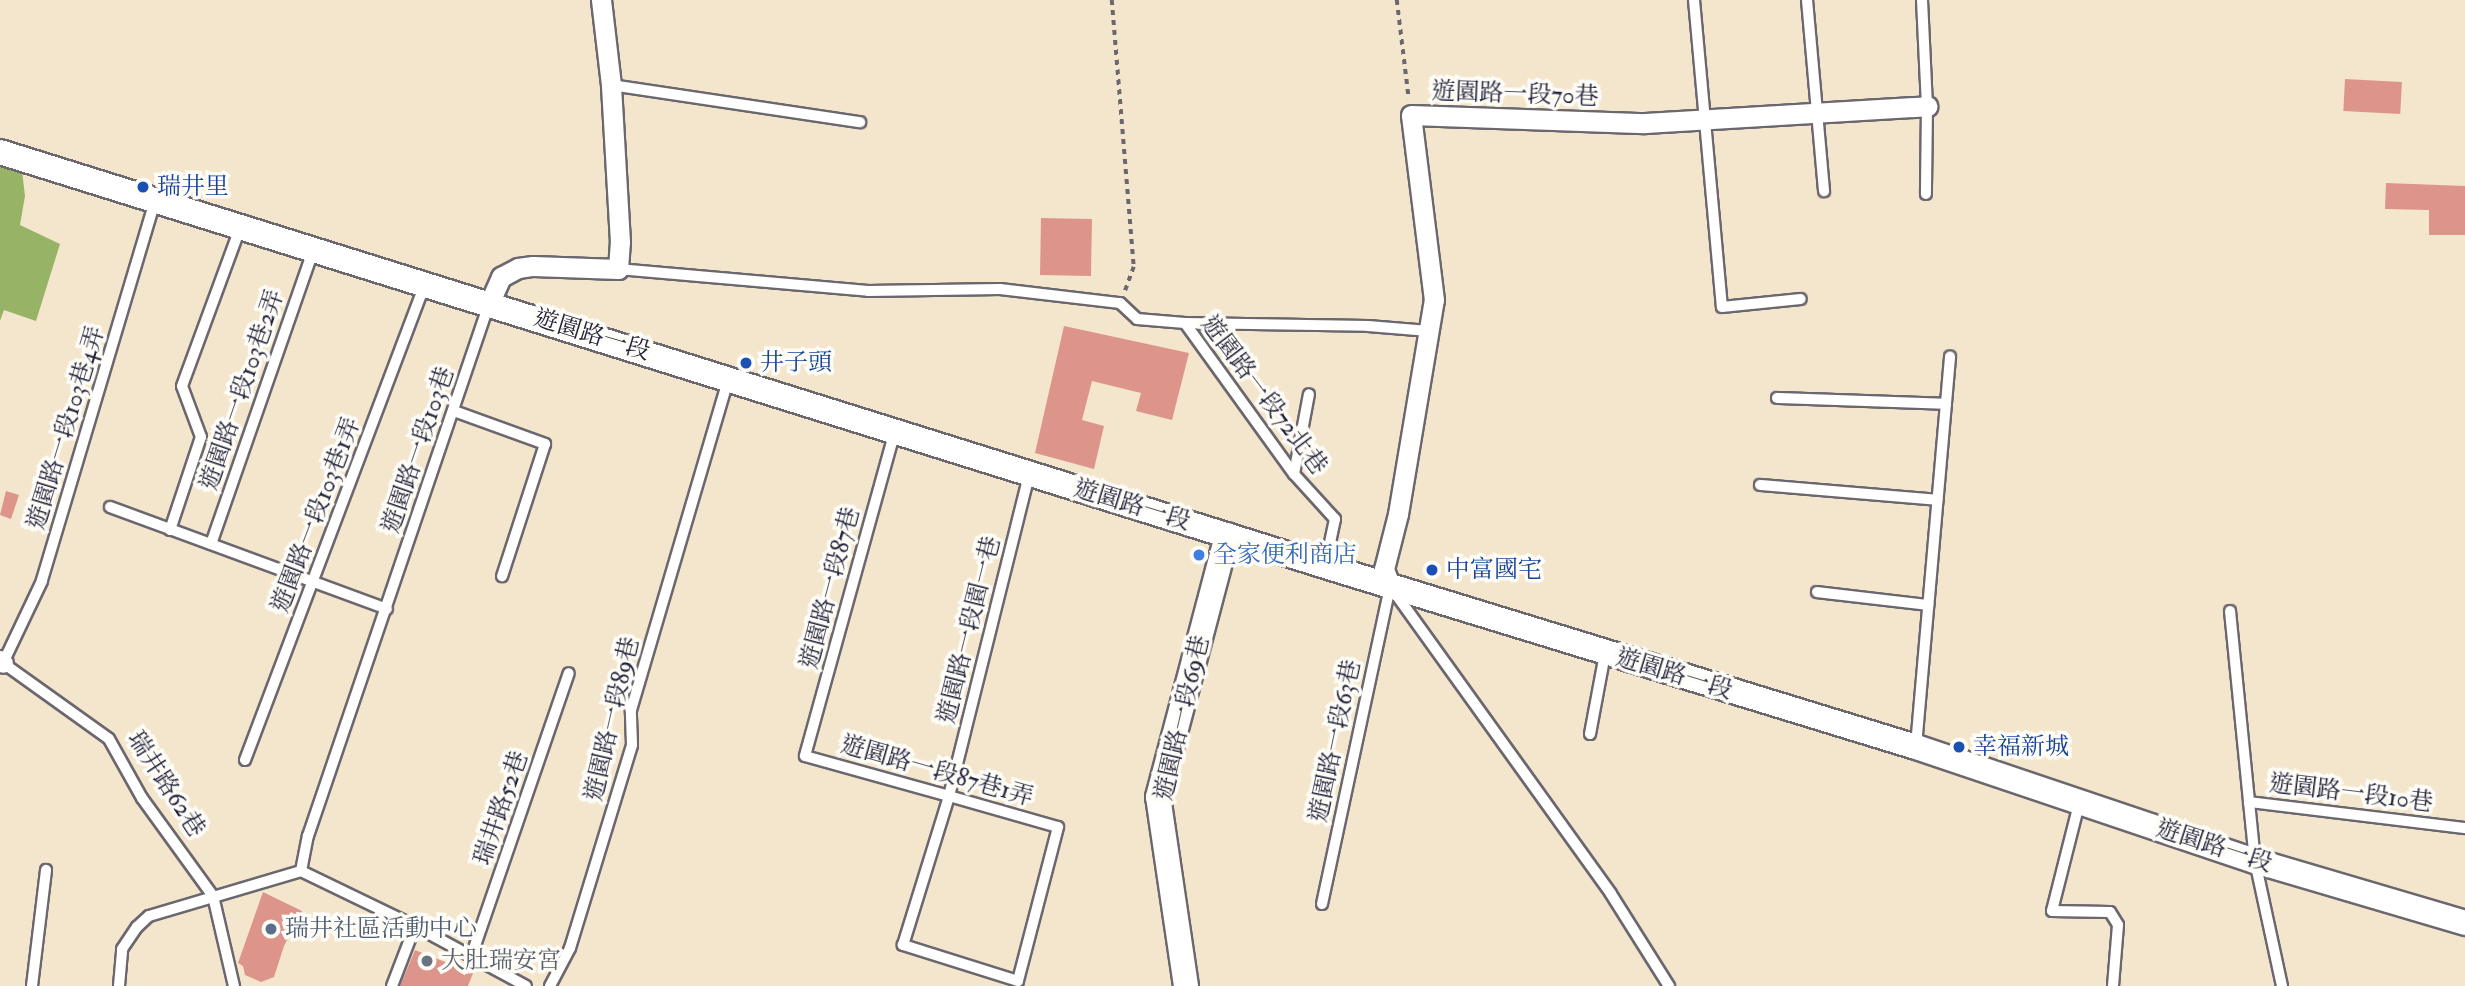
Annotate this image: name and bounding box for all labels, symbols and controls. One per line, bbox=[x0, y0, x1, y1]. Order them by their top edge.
street label: 遊園路一段70巷 bbox=[1431, 77, 1599, 111]
place label: 瑞井里 bbox=[157, 173, 229, 201]
marker: 瑞井里 bbox=[135, 179, 151, 195]
street label: 遊園路一段103巷2弄 bbox=[194, 286, 290, 494]
street label: 遊園路一段 bbox=[530, 304, 654, 366]
street label: 遊園路一段72北巷 bbox=[1195, 310, 1333, 480]
street label: 遊園路一段103巷4弄 bbox=[21, 323, 111, 533]
place label: 井子頭 bbox=[760, 349, 832, 377]
marker: 井子頭 bbox=[738, 355, 754, 371]
street label: 遊園路一段103巷 bbox=[376, 363, 460, 537]
street label: 遊園路一段103巷1弄 bbox=[266, 413, 366, 617]
street label: 遊園路一段 bbox=[1070, 474, 1194, 536]
street label: 遊園路一段87巷 bbox=[795, 504, 865, 672]
street label: 遊園路一段園一巷 bbox=[932, 533, 1006, 727]
place label: 全家便利商店 bbox=[1213, 541, 1357, 569]
marker: 全家便利商店 bbox=[1191, 547, 1207, 563]
place label: 中富國宅 bbox=[1446, 556, 1542, 584]
marker: 中富國宅 bbox=[1424, 562, 1440, 578]
street label: 遊園路一段69巷 bbox=[1149, 633, 1215, 803]
street label: 遊園路一段89巷 bbox=[579, 634, 645, 804]
street label: 遊園路一段 bbox=[1612, 643, 1736, 705]
street label: 遊園路一段63巷 bbox=[1304, 657, 1366, 825]
street label: 瑞井路62巷 bbox=[121, 726, 211, 842]
street label: 遊園路一段87巷1弄 bbox=[837, 730, 1037, 812]
place label: 幸福新城 bbox=[1973, 733, 2069, 761]
marker: 幸福新城 bbox=[1951, 739, 1967, 755]
street label: 瑞井路52巷 bbox=[468, 747, 534, 869]
street label: 遊園路一段10巷 bbox=[2267, 769, 2435, 817]
street label: 遊園路一段 bbox=[2152, 814, 2276, 878]
place label: 瑞井社區活動中心 bbox=[285, 915, 477, 943]
marker: 瑞井社區活動中心 bbox=[263, 921, 279, 937]
place label: 大肚瑞安宮 bbox=[441, 947, 561, 975]
marker: 大肚瑞安宮 bbox=[419, 953, 435, 969]

